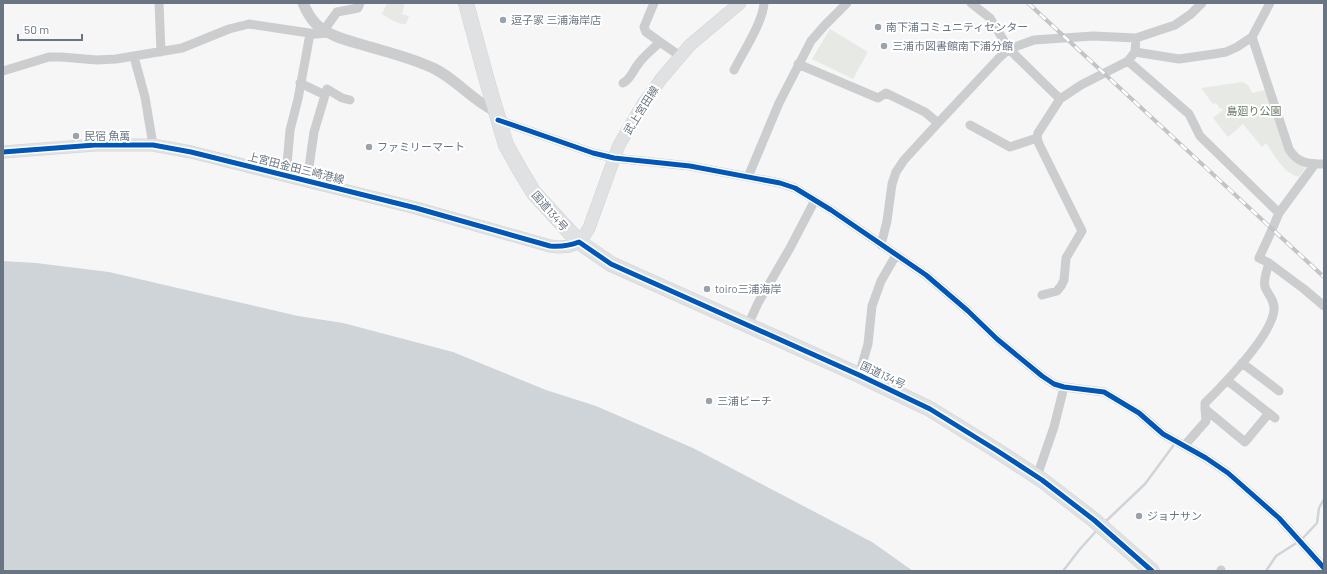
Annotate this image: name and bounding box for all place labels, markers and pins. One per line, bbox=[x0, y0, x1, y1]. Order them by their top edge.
place label: 逗子家 三浦海岸店 bbox=[511, 13, 601, 26]
marker: 逗子家 三浦海岸店 bbox=[498, 15, 508, 25]
place label: 南下浦コミュニティセンター bbox=[886, 20, 1028, 33]
marker: 南下浦コミュニティセンター bbox=[873, 22, 883, 32]
place label: 三浦市図書館南下浦分館 bbox=[892, 39, 1013, 52]
marker: 三浦市図書館南下浦分館 bbox=[879, 41, 889, 51]
place label: 民宿 魚萬 bbox=[84, 129, 130, 142]
marker: 民宿 魚萬 bbox=[71, 131, 81, 141]
place label: ファミリーマート bbox=[377, 140, 465, 153]
marker: ファミリーマート bbox=[364, 142, 374, 152]
place label: toiro三浦海岸 bbox=[715, 282, 782, 295]
marker: toiro三浦海岸 bbox=[702, 284, 712, 294]
place label: 三浦ビーチ bbox=[717, 394, 772, 407]
marker: 三浦ビーチ bbox=[704, 396, 714, 406]
place label: ジョナサン bbox=[1147, 509, 1202, 522]
marker: ジョナサン bbox=[1134, 511, 1144, 521]

